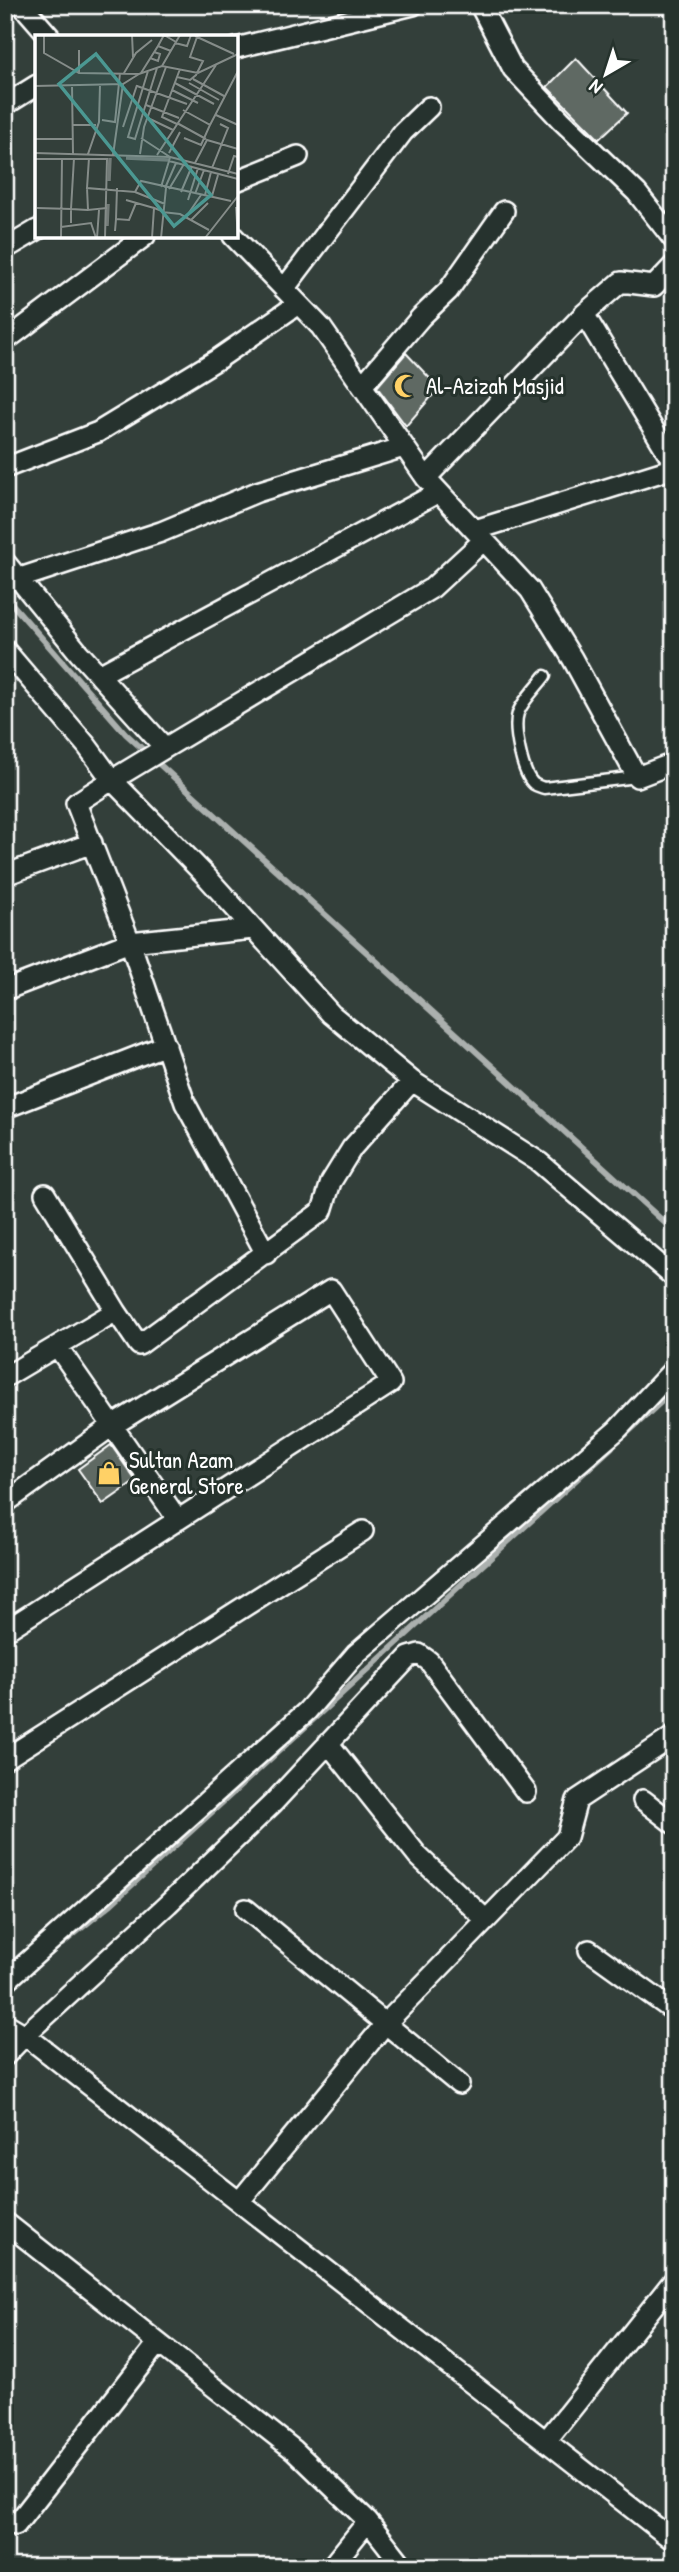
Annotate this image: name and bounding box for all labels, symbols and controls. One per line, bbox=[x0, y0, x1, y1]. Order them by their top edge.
inset map bbox=[35, 35, 238, 238]
north arrow bbox=[570, 38, 640, 108]
text: N bbox=[583, 74, 607, 100]
place label: Al-Azizah Masjid bbox=[426, 370, 564, 401]
mosque icon: Al-Azizah Masjid bbox=[392, 372, 420, 400]
place label: Sultan Azam General Store bbox=[129, 1444, 244, 1501]
shop icon: Sultan Azam General Store bbox=[95, 1459, 123, 1487]

